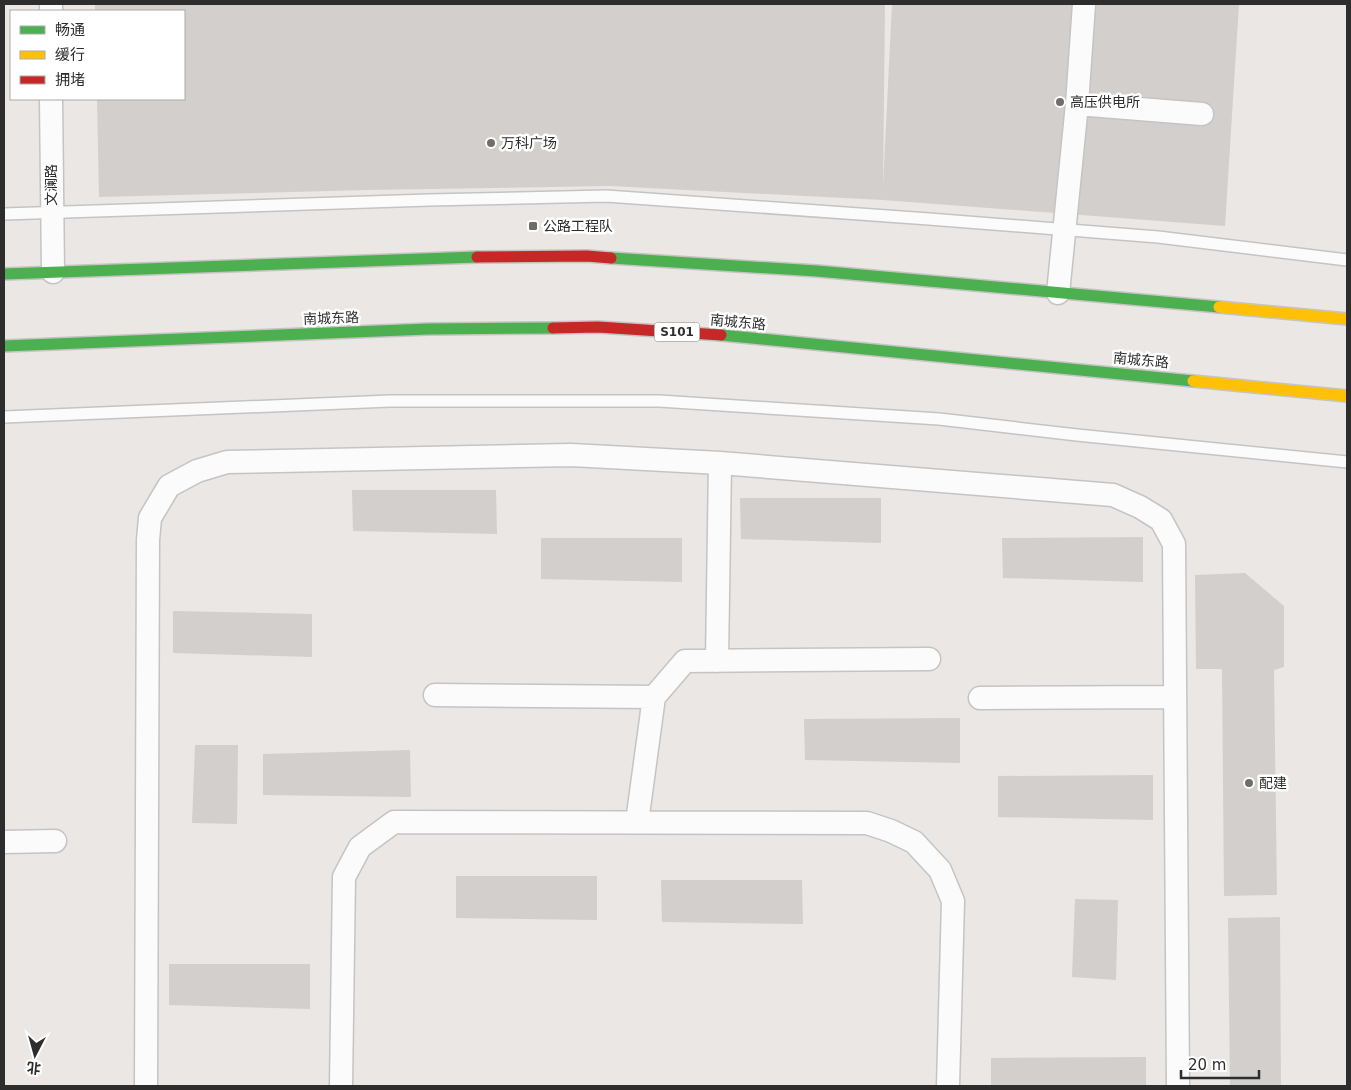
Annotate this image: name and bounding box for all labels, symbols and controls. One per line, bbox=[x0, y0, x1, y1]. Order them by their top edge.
legend bbox=[10, 10, 185, 100]
text: 畅通 bbox=[55, 21, 85, 39]
text: 缓行 bbox=[55, 46, 85, 64]
text: 拥堵 bbox=[55, 71, 85, 89]
place label: 高压供电所 bbox=[1070, 94, 1140, 110]
marker: 高压供电所 bbox=[1054, 96, 1066, 108]
place label: 万科广场 bbox=[501, 135, 557, 151]
marker: 万科广场 bbox=[485, 137, 497, 149]
street label: 文澜路 bbox=[43, 164, 59, 206]
place label: 公路工程队 bbox=[543, 218, 613, 234]
marker: 公路工程队 bbox=[527, 220, 539, 232]
street label: 南城东路 bbox=[303, 309, 359, 327]
street label: 南城东路 bbox=[709, 312, 767, 332]
road number: S101 bbox=[654, 322, 700, 342]
street label: 南城东路 bbox=[1112, 350, 1170, 370]
place label: 配建 bbox=[1259, 775, 1287, 791]
marker: 配建 bbox=[1243, 777, 1255, 789]
north arrow bbox=[10, 1030, 60, 1080]
scale bar bbox=[1181, 1048, 1258, 1080]
text: 20 m bbox=[1188, 1056, 1226, 1074]
text: 北 bbox=[26, 1059, 41, 1077]

